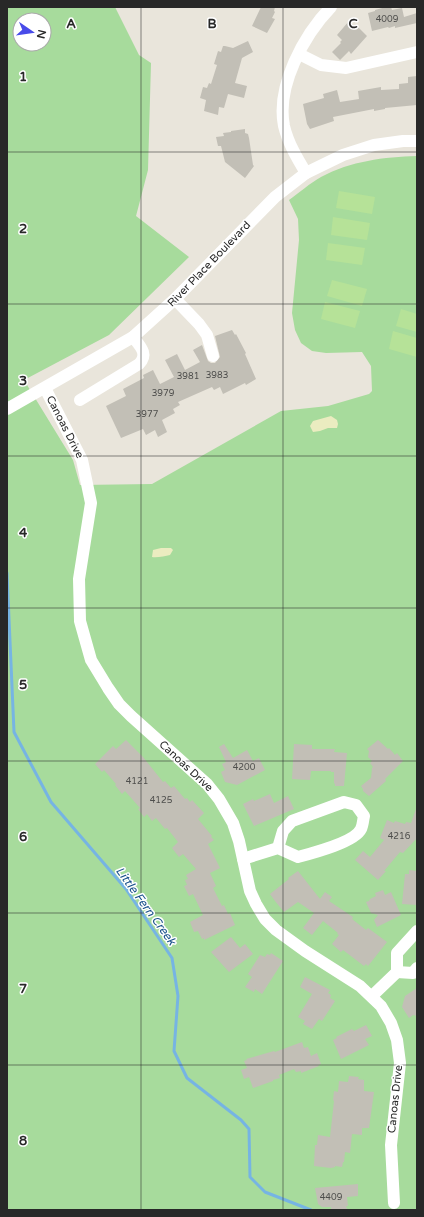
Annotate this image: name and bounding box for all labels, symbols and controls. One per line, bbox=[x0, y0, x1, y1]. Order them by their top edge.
north arrow bbox=[12, 12, 52, 52]
house number: 4009 bbox=[376, 14, 399, 25]
text: A bbox=[66, 16, 76, 32]
text: B bbox=[207, 16, 217, 32]
text: C bbox=[348, 16, 358, 32]
text: N bbox=[34, 28, 49, 40]
text: 1 bbox=[19, 69, 27, 85]
street label: River Place Boulevard bbox=[165, 219, 253, 309]
text: 2 bbox=[19, 221, 27, 237]
house number: 3983 bbox=[206, 370, 228, 381]
house number: 3981 bbox=[177, 371, 199, 382]
text: 3 bbox=[19, 373, 27, 389]
house number: 3979 bbox=[152, 388, 175, 399]
street label: Canoas Drive bbox=[44, 393, 86, 461]
house number: 3977 bbox=[136, 409, 159, 420]
text: 4 bbox=[19, 525, 28, 541]
text: 5 bbox=[19, 677, 27, 693]
street label: Canoas Drive bbox=[156, 738, 216, 794]
house number: 4200 bbox=[233, 762, 256, 773]
house number: 4121 bbox=[126, 776, 148, 787]
house number: 4125 bbox=[150, 795, 173, 806]
text: 6 bbox=[19, 829, 27, 845]
house number: 4216 bbox=[388, 831, 411, 842]
water label: Little Fern Creek bbox=[113, 864, 180, 949]
text: 7 bbox=[19, 981, 27, 997]
street label: Canoas Drive bbox=[385, 1064, 405, 1134]
text: 8 bbox=[19, 1133, 27, 1149]
house number: 4409 bbox=[320, 1192, 343, 1203]

